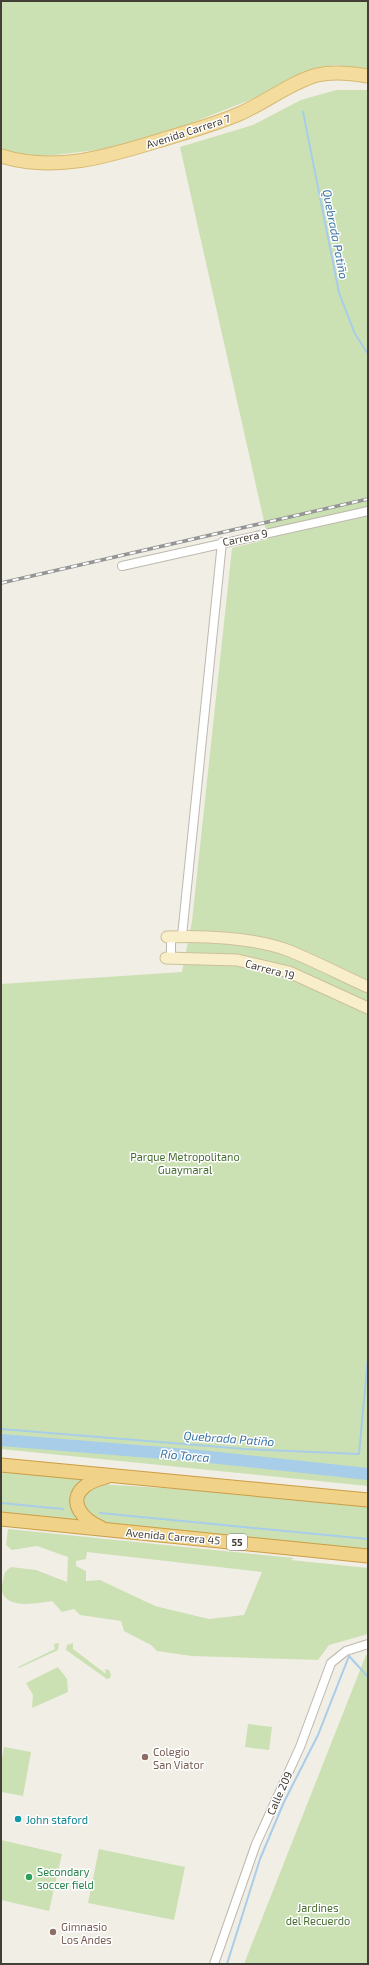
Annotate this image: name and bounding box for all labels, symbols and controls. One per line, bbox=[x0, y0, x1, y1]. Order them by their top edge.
street label: Avenida Carrera 7 bbox=[144, 111, 232, 151]
water label: Quebrada Patiño bbox=[319, 188, 352, 280]
street label: Carrera 9 bbox=[221, 526, 269, 548]
street label: Carrera 19 bbox=[244, 956, 296, 982]
park label: Parque Metropolitano Guaymaral bbox=[130, 1150, 240, 1176]
water label: Quebrada Patiño bbox=[183, 1428, 275, 1449]
water label: Río Torca bbox=[160, 1446, 210, 1464]
street label: Avenida Carrera 45 bbox=[125, 1525, 221, 1547]
road number: 55 bbox=[227, 1534, 247, 1550]
place label: Colegio San Viator bbox=[153, 1745, 205, 1771]
marker: Colegio San Viator bbox=[140, 1752, 150, 1762]
street label: Calle 209 bbox=[264, 1769, 294, 1817]
place label: John staford bbox=[26, 1813, 88, 1826]
marker: John staford bbox=[13, 1814, 23, 1824]
place label: Secondary soccer field bbox=[37, 1865, 94, 1891]
marker: Secondary soccer field bbox=[24, 1872, 34, 1882]
park label: Jardines del Recuerdo bbox=[286, 1901, 350, 1927]
place label: Gimnasio Los Andes bbox=[61, 1920, 112, 1946]
marker: Gimnasio Los Andes bbox=[48, 1927, 58, 1937]

